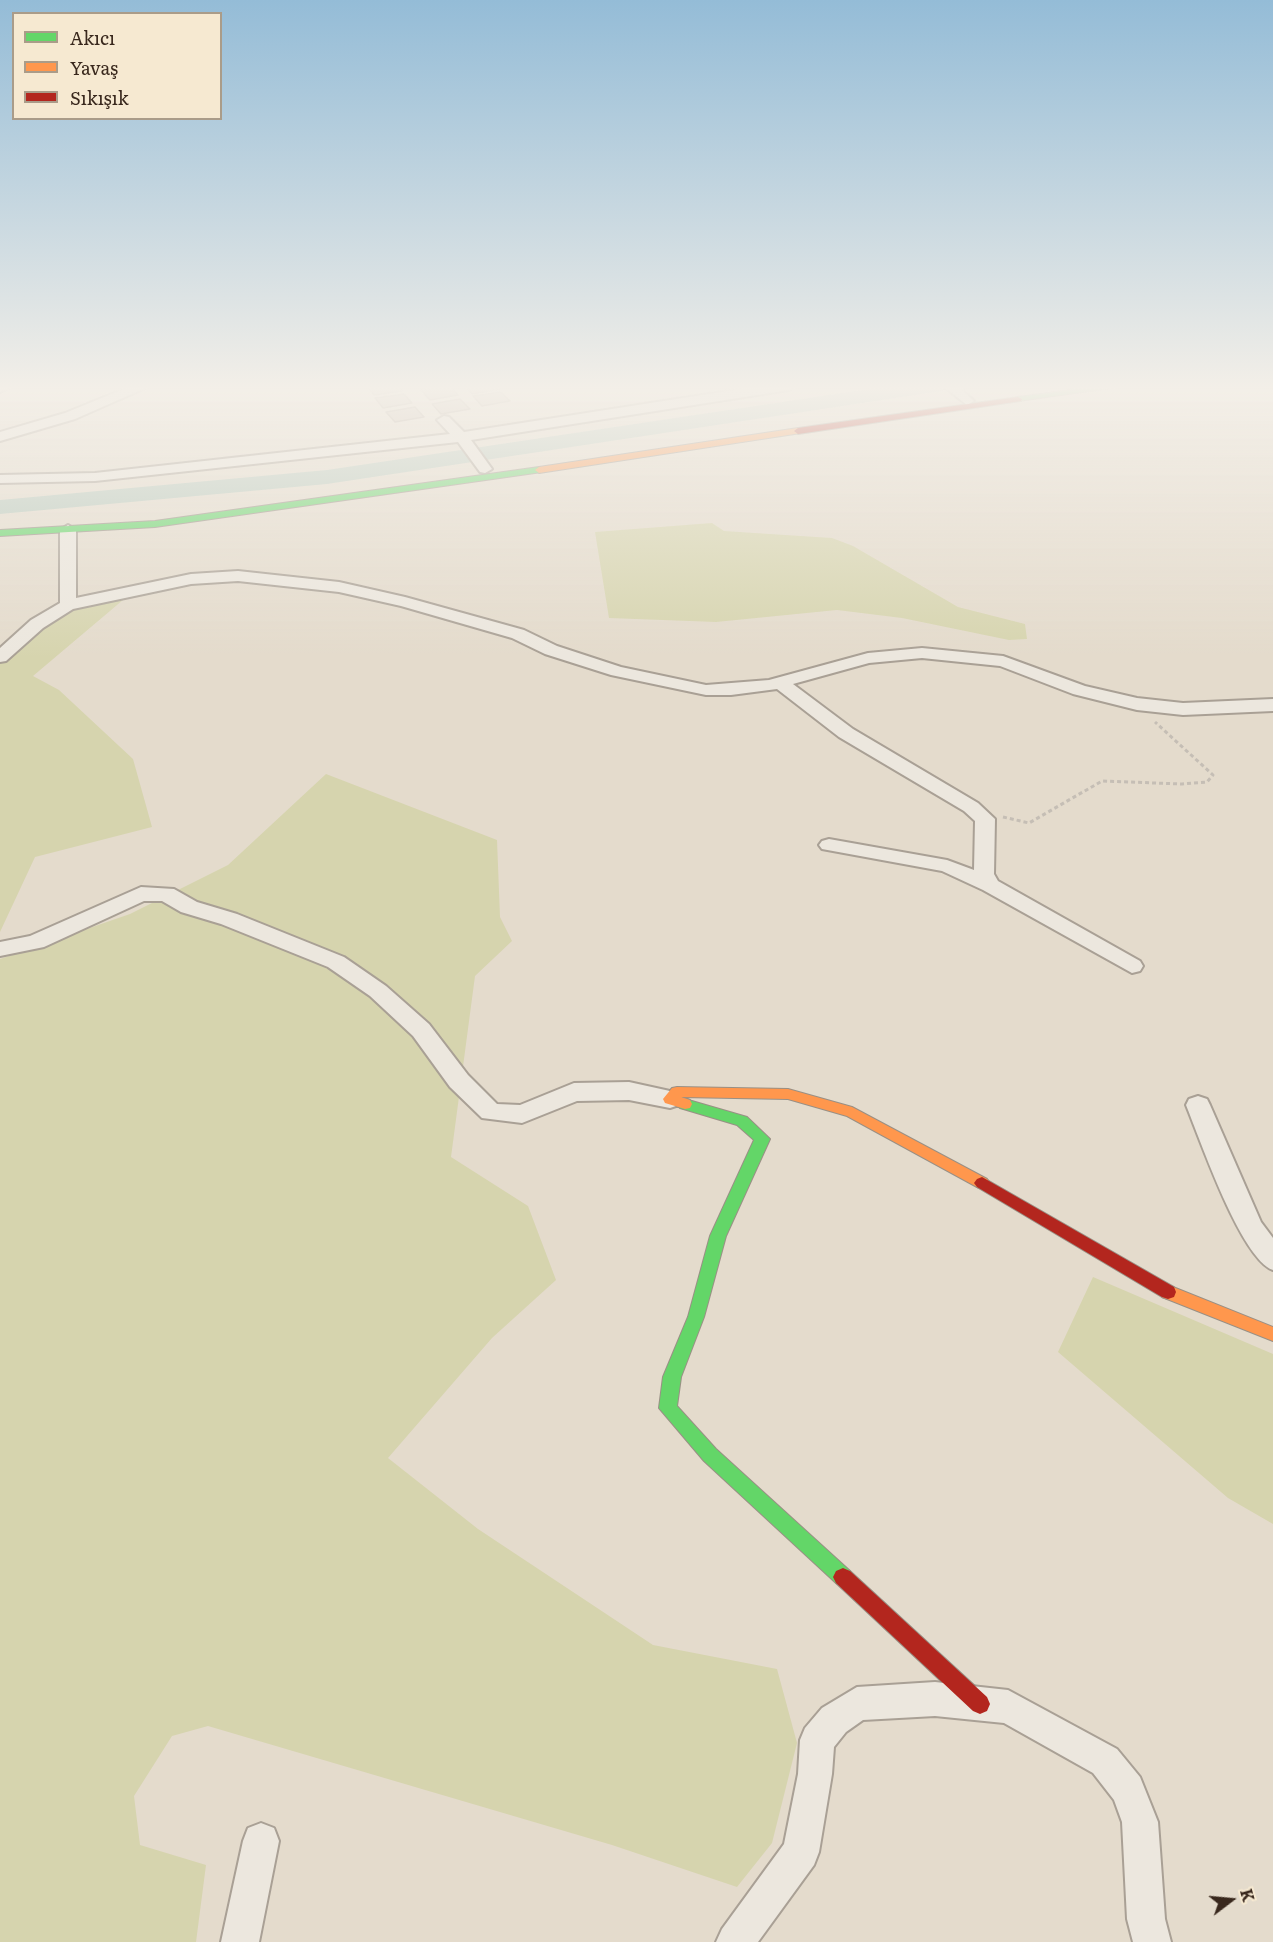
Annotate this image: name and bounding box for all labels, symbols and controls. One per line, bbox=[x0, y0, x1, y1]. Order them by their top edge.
legend bbox=[12, 12, 222, 120]
text: Akıcı bbox=[70, 24, 115, 51]
text: Yavaş bbox=[70, 54, 118, 81]
text: Sıkışık bbox=[70, 84, 129, 111]
north arrow bbox=[1201, 1870, 1261, 1930]
text: K bbox=[1235, 1886, 1262, 1904]

